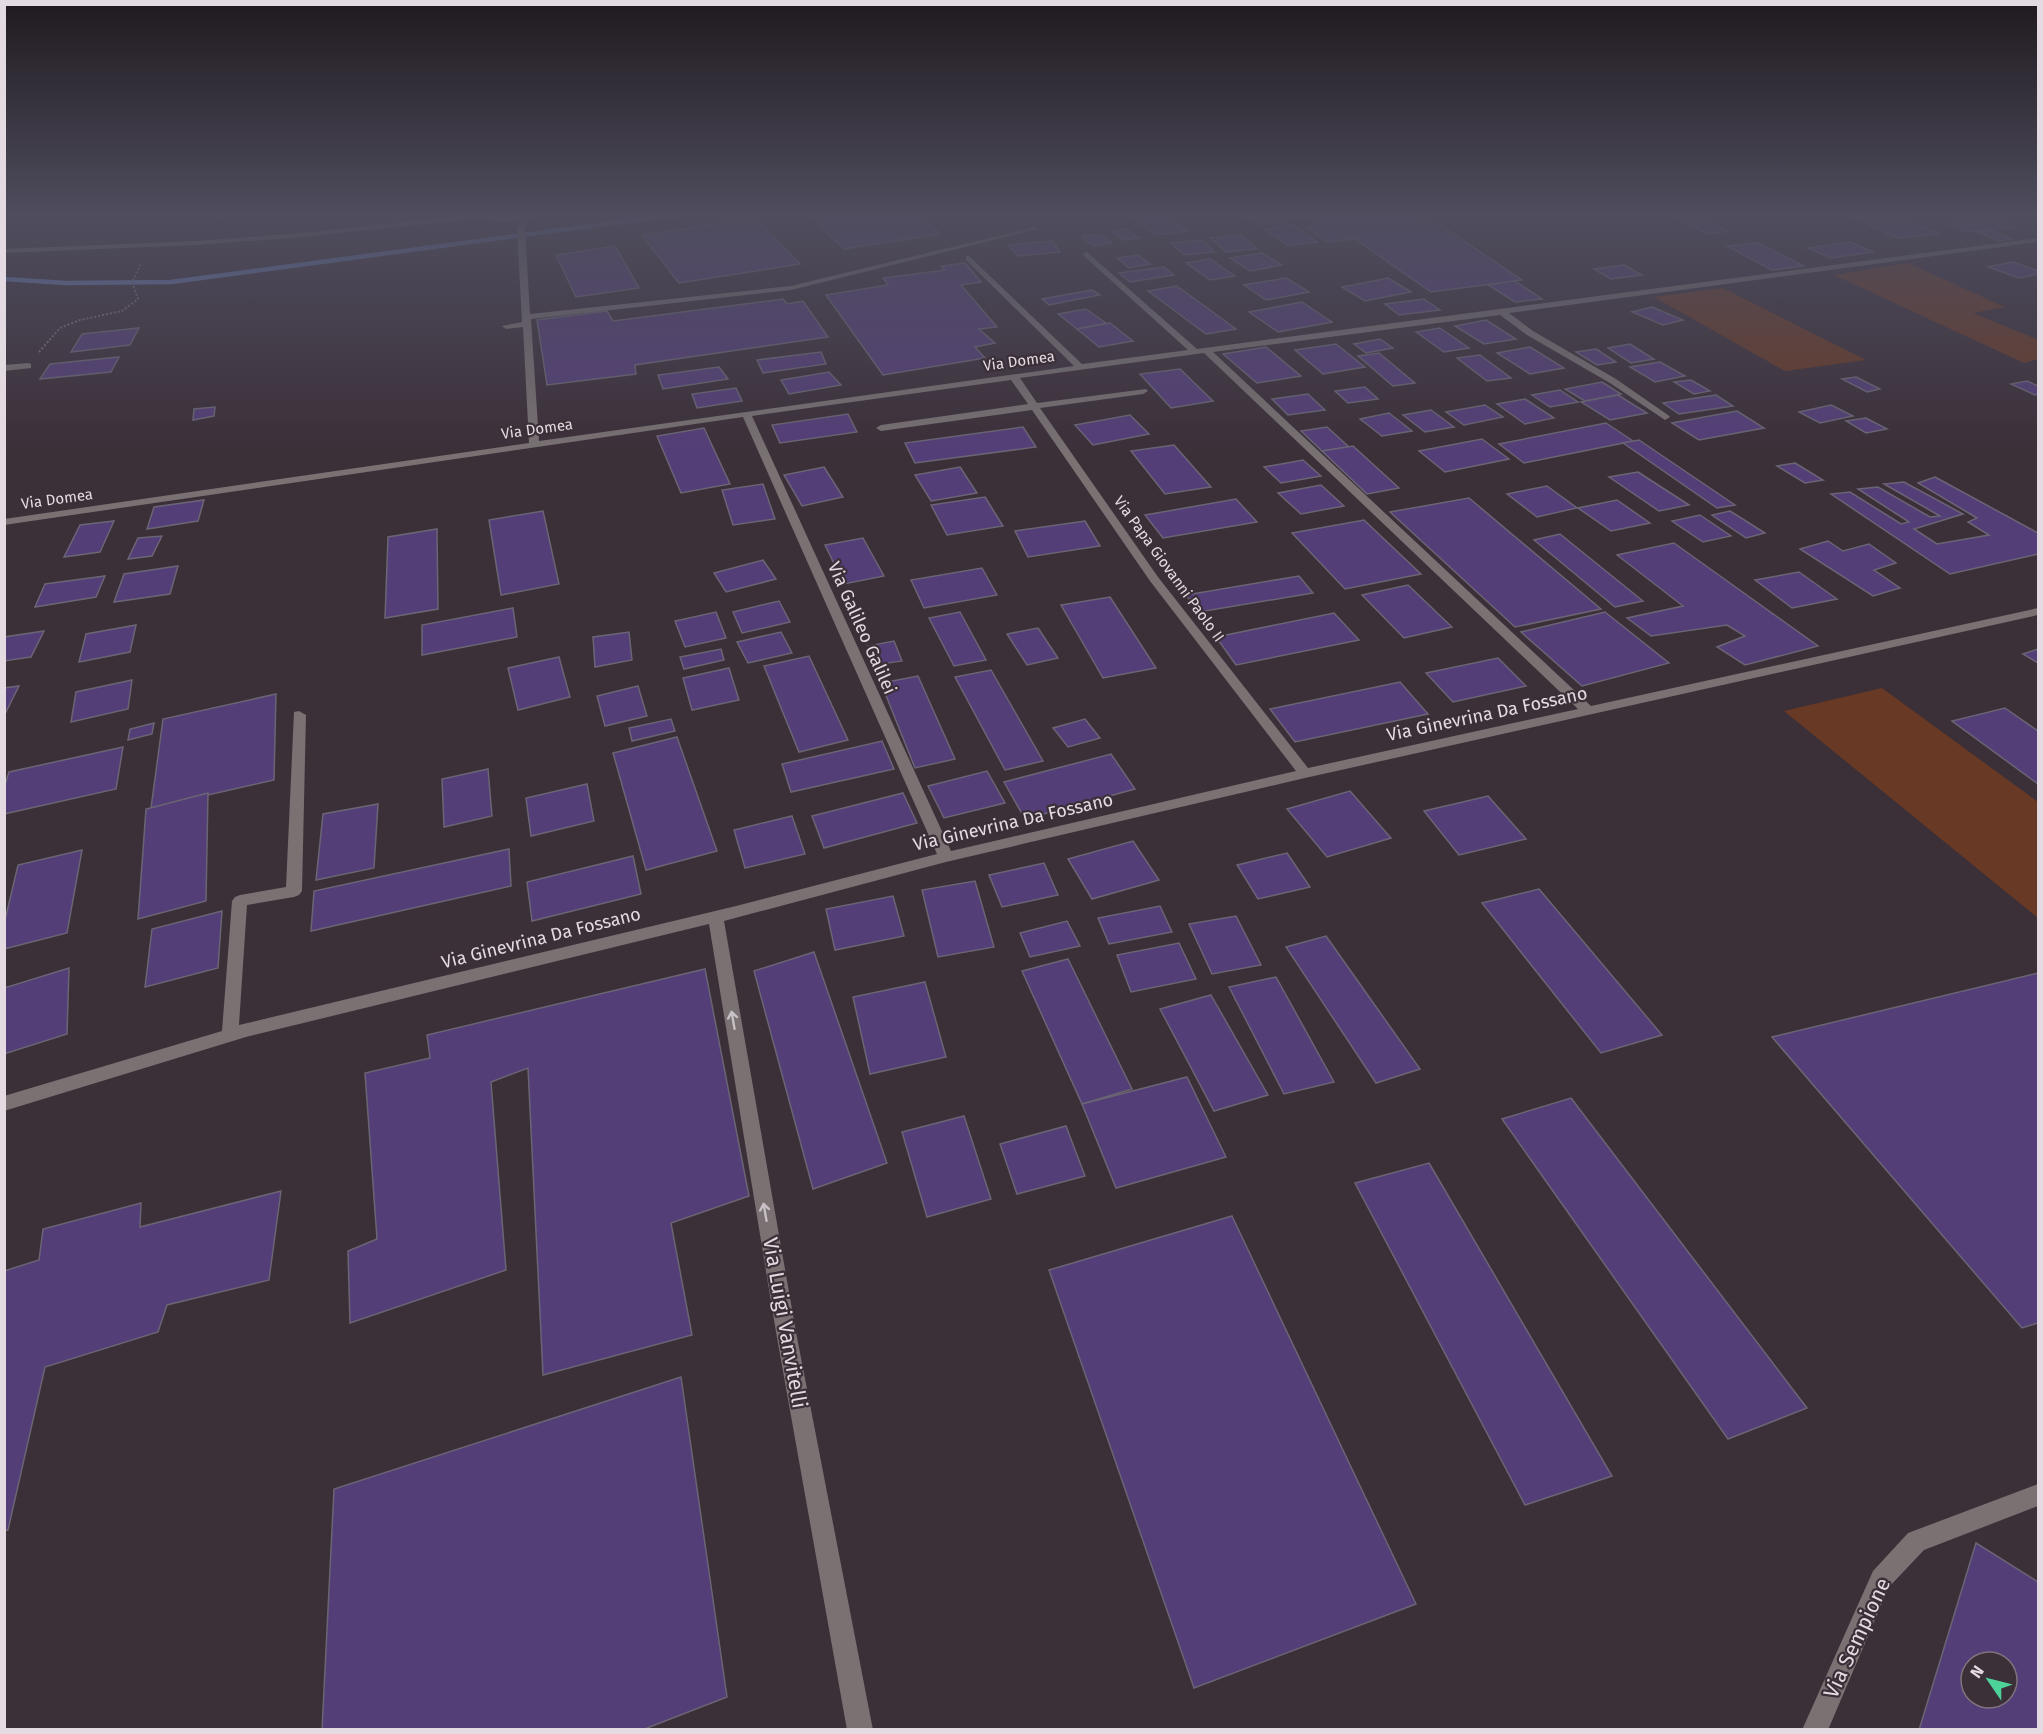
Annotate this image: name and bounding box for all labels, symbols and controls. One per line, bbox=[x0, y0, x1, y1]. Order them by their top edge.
street label: Via Domea bbox=[982, 347, 1056, 375]
street label: Via Domea bbox=[500, 415, 574, 443]
street label: Via Domea bbox=[20, 485, 94, 513]
street label: Via Papa Giovanni Paolo II bbox=[1110, 493, 1228, 645]
street label: Via Galileo Galilei bbox=[823, 558, 901, 698]
street label: Via Ginevrina Da Fossano bbox=[1385, 682, 1589, 746]
street label: Via Ginevrina Da Fossano bbox=[911, 788, 1115, 856]
street label: Via Ginevrina Da Fossano bbox=[439, 903, 643, 973]
one-way arrow bbox=[727, 1010, 738, 1030]
one-way arrow bbox=[760, 1202, 771, 1222]
street label: Via Luigi Vanvitelli bbox=[757, 1236, 813, 1410]
street label: Via Sempione bbox=[1818, 1574, 1896, 1702]
north arrow bbox=[1959, 1650, 2019, 1710]
text: N bbox=[1966, 1662, 1988, 1681]

